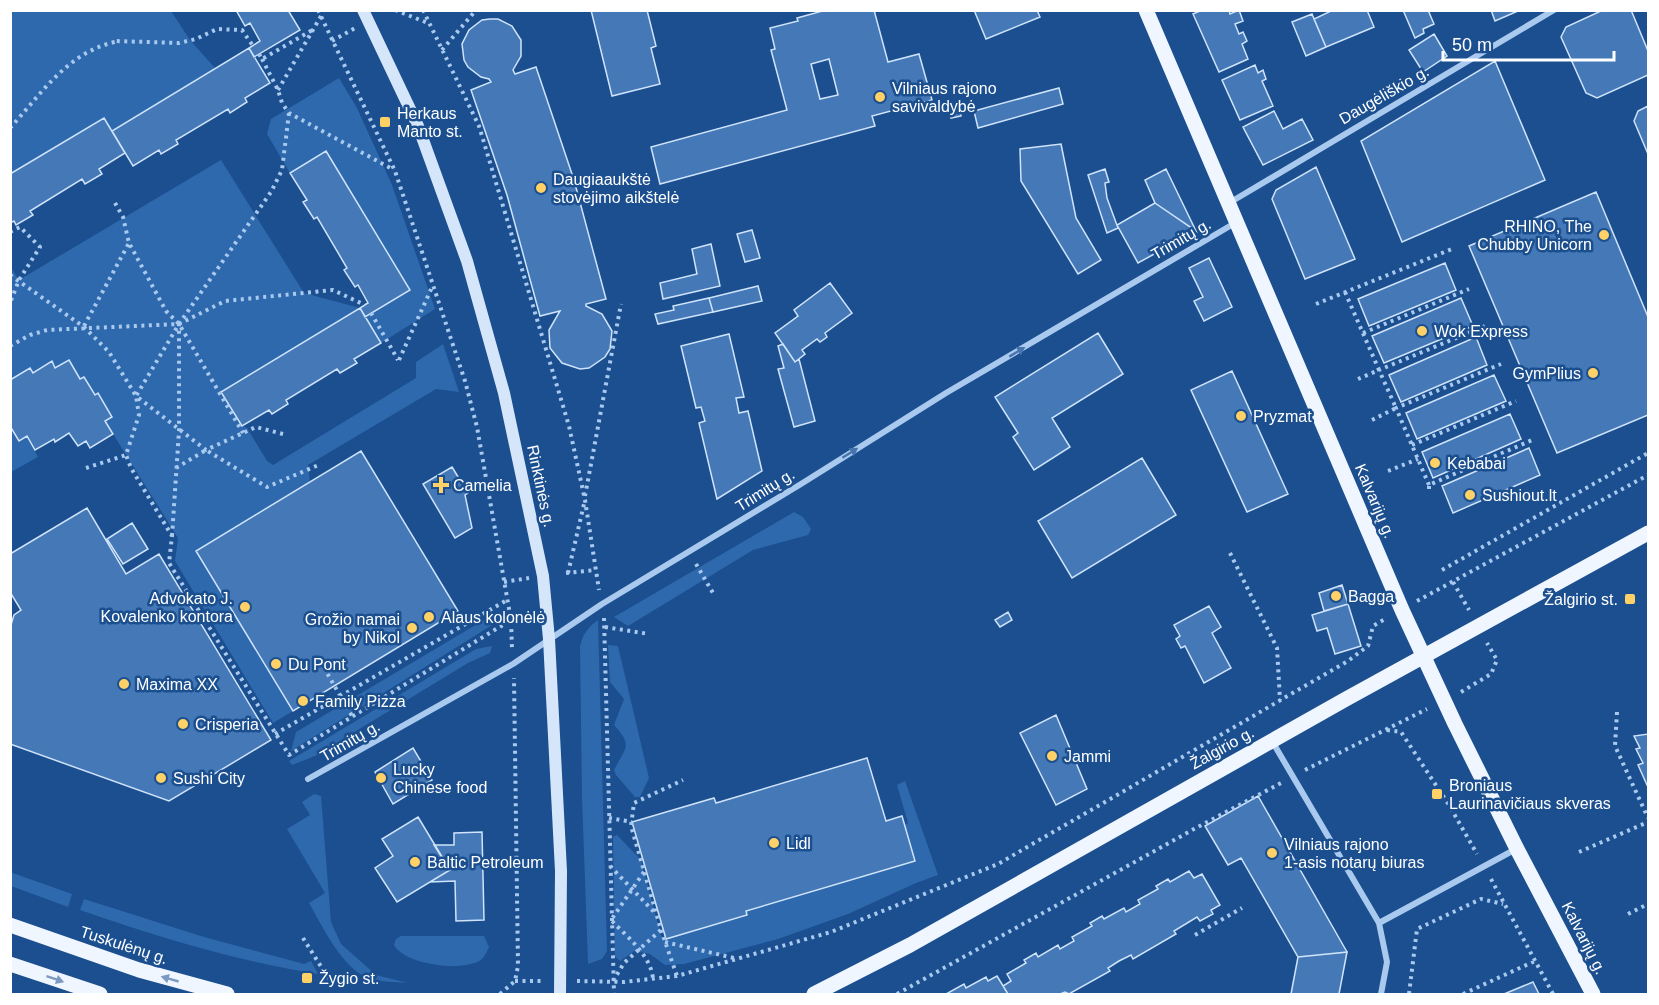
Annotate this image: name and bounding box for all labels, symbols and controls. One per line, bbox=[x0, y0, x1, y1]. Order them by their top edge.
scale bar bbox=[1443, 24, 1614, 62]
text: 50 m bbox=[1452, 35, 1492, 55]
street label: Daugėliškio g. bbox=[1336, 63, 1432, 127]
place label: Vilniaus rajono savivaldybė bbox=[892, 80, 997, 115]
marker: Vilniaus rajono savivaldybė bbox=[873, 90, 887, 104]
place label: Herkaus Manto st. bbox=[397, 105, 463, 140]
marker: Herkaus Manto st. bbox=[378, 115, 392, 129]
place label: Daugiaaukštė stovėjimo aikštelė bbox=[553, 171, 679, 206]
marker: Daugiaaukštė stovėjimo aikštelė bbox=[534, 181, 548, 195]
street label: Trimitų g. bbox=[1148, 215, 1214, 263]
place label: RHINO, The Chubby Unicorn bbox=[1477, 218, 1592, 253]
marker: RHINO, The Chubby Unicorn bbox=[1597, 228, 1611, 242]
place label: Wok Express bbox=[1434, 323, 1528, 340]
marker: Wok Express bbox=[1415, 324, 1429, 338]
one-way arrow bbox=[1008, 347, 1025, 357]
place label: GymPlius bbox=[1513, 365, 1581, 382]
marker: GymPlius bbox=[1586, 366, 1600, 380]
place label: Pryzmat bbox=[1253, 408, 1312, 425]
marker: Pryzmat bbox=[1234, 409, 1248, 423]
street label: Rinktinės g. bbox=[524, 443, 558, 529]
one-way arrow bbox=[842, 448, 858, 459]
place label: Kebabai bbox=[1447, 455, 1506, 472]
marker: Kebabai bbox=[1428, 456, 1442, 470]
street label: Kalvarijų g. bbox=[1352, 461, 1398, 541]
street label: Trimitų g. bbox=[732, 465, 798, 515]
place label: Camelia bbox=[453, 477, 512, 494]
marker: Camelia bbox=[434, 478, 448, 492]
place label: Sushiout.lt bbox=[1482, 487, 1557, 504]
marker: Sushiout.lt bbox=[1463, 488, 1477, 502]
place label: Bagga bbox=[1348, 588, 1394, 605]
marker: Bagga bbox=[1329, 589, 1343, 603]
place label: Advokato J. Kovalenko kontora bbox=[100, 590, 233, 625]
place label: Žalgirio st. bbox=[1544, 590, 1618, 608]
marker: Žalgirio st. bbox=[1623, 592, 1637, 606]
marker: Advokato J. Kovalenko kontora bbox=[238, 600, 252, 614]
place label: Alaus kolonėlė bbox=[441, 609, 545, 626]
marker: Alaus kolonėlė bbox=[422, 610, 436, 624]
place label: Grožio namai by Nikol bbox=[305, 611, 400, 646]
marker: Grožio namai by Nikol bbox=[405, 621, 419, 635]
place label: Du Pont bbox=[288, 656, 346, 673]
marker: Du Pont bbox=[269, 657, 283, 671]
place label: Maxima XX bbox=[136, 676, 218, 693]
marker: Maxima XX bbox=[117, 677, 131, 691]
place label: Family Pizza bbox=[315, 693, 406, 710]
marker: Family Pizza bbox=[296, 694, 310, 708]
place label: Crisperia bbox=[195, 716, 259, 733]
marker: Crisperia bbox=[176, 717, 190, 731]
street label: Trimitų g. bbox=[317, 717, 383, 765]
street label: Žalgirio g. bbox=[1187, 723, 1257, 772]
place label: Jammi bbox=[1064, 748, 1111, 765]
marker: Jammi bbox=[1045, 749, 1059, 763]
place label: Lucky Chinese food bbox=[393, 761, 487, 796]
place label: Sushi City bbox=[173, 770, 245, 787]
marker: Sushi City bbox=[154, 771, 168, 785]
marker: Lucky Chinese food bbox=[374, 771, 388, 785]
place label: Broniaus Laurinavičiaus skveras bbox=[1449, 777, 1611, 812]
marker: Broniaus Laurinavičiaus skveras bbox=[1430, 787, 1444, 801]
place label: Lidl bbox=[786, 835, 811, 852]
marker: Lidl bbox=[767, 836, 781, 850]
place label: Vilniaus rajono 1-asis notarų biuras bbox=[1284, 836, 1425, 871]
marker: Vilniaus rajono 1-asis notarų biuras bbox=[1265, 846, 1279, 860]
place label: Baltic Petroleum bbox=[427, 854, 544, 871]
marker: Baltic Petroleum bbox=[408, 855, 422, 869]
street label: Kalvarijų g. bbox=[1558, 899, 1610, 977]
street label: Tuskulėnų g. bbox=[78, 923, 170, 967]
place label: Žygio st. bbox=[319, 969, 379, 987]
marker: Žygio st. bbox=[300, 971, 314, 985]
one-way arrow bbox=[161, 974, 179, 983]
one-way arrow bbox=[46, 975, 64, 984]

